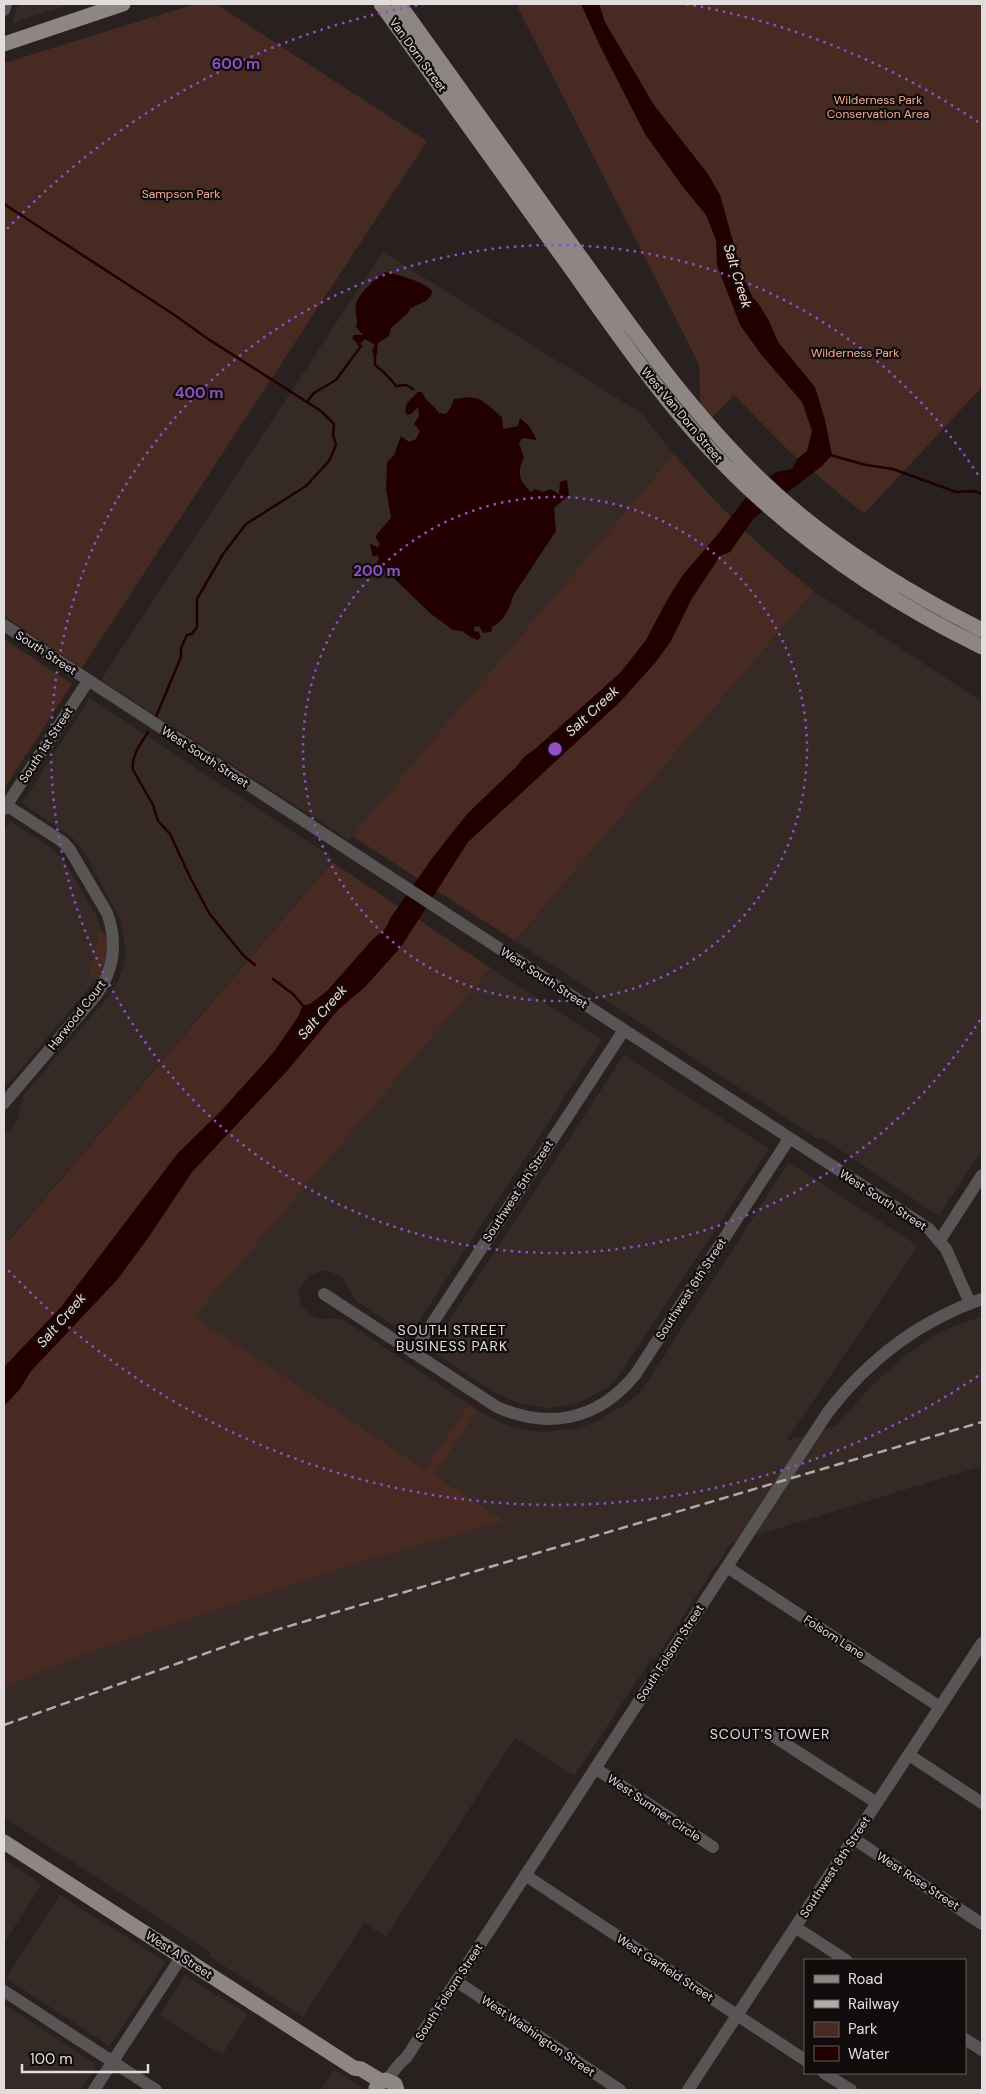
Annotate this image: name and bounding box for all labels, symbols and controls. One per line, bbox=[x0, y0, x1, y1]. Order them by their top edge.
street label: Van Dorn Street bbox=[386, 15, 450, 95]
text: 600 m bbox=[212, 54, 260, 74]
park label: Wilderness Park Conservation Area bbox=[827, 92, 929, 122]
park label: Sampson Park bbox=[142, 186, 220, 202]
water label: Salt Creek bbox=[720, 242, 757, 311]
park label: Wilderness Park bbox=[811, 345, 899, 361]
street label: West Van Dorn Street bbox=[638, 364, 727, 466]
text: 400 m bbox=[175, 383, 223, 403]
text: 200 m bbox=[353, 561, 401, 581]
street label: South Street bbox=[12, 627, 80, 679]
water label: Salt Creek bbox=[562, 681, 623, 740]
street label: South 1st Street bbox=[16, 704, 77, 786]
street label: West South Street bbox=[158, 723, 252, 791]
centre of rings bbox=[546, 740, 564, 758]
street label: West South Street bbox=[497, 944, 591, 1012]
street label: Harwood Court bbox=[45, 976, 110, 1053]
water label: Salt Creek bbox=[293, 980, 351, 1043]
street label: Southwest 5th Street bbox=[479, 1137, 557, 1245]
street label: West South Street bbox=[836, 1166, 930, 1234]
street label: Southwest 6th Street bbox=[652, 1235, 730, 1343]
water label: Salt Creek bbox=[32, 1288, 90, 1351]
district label: SOUTH STREET BUSINESS PARK bbox=[396, 1321, 508, 1355]
street label: South Folsom Street bbox=[633, 1601, 708, 1705]
street label: Folsom Lane bbox=[800, 1611, 868, 1663]
district label: SCOUT'S TOWER bbox=[710, 1725, 830, 1743]
street label: West Sumner Circle bbox=[604, 1771, 704, 1845]
street label: Southwest 8th Street bbox=[796, 1813, 874, 1921]
street label: West Rose Street bbox=[874, 1848, 963, 1914]
street label: West A Street bbox=[142, 1927, 216, 1983]
street label: West Garfield Street bbox=[613, 1931, 717, 2006]
street label: South Folsom Street bbox=[412, 1940, 487, 2044]
legend bbox=[804, 1959, 966, 2074]
text: Road bbox=[848, 1969, 883, 1989]
street label: West Washington Street bbox=[478, 1992, 598, 2080]
text: Railway bbox=[848, 1994, 900, 2014]
text: Park bbox=[848, 2019, 878, 2039]
scale bar bbox=[22, 2042, 149, 2074]
text: Water bbox=[848, 2044, 890, 2064]
text: 100 m bbox=[30, 2049, 73, 2069]

